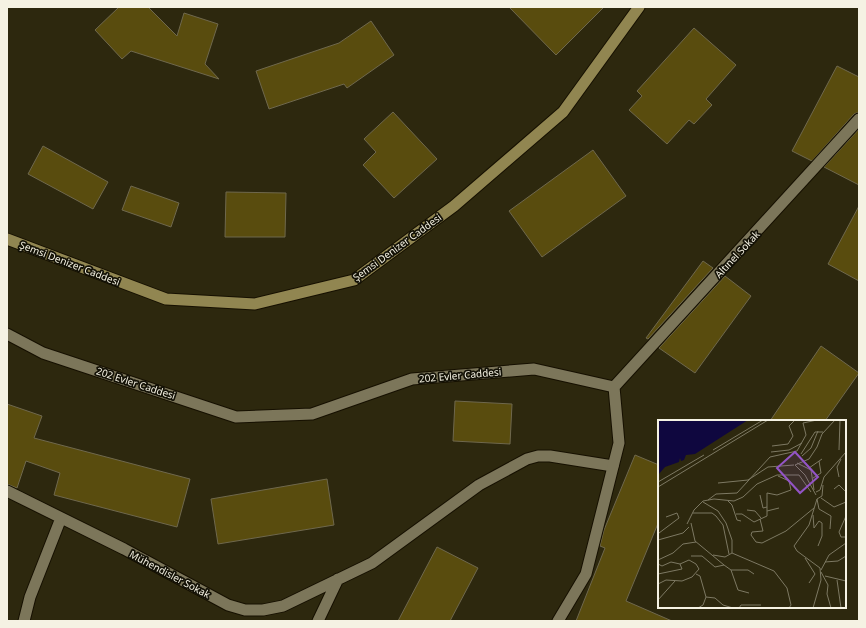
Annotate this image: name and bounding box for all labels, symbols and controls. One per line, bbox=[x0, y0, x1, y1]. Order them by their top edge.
street label: Şemsi Denizer Caddesi bbox=[350, 210, 444, 284]
street label: Altınel Sokak bbox=[711, 227, 763, 281]
street label: Şemsi Denizer Caddesi bbox=[18, 237, 122, 289]
street label: 202 Evler Caddesi bbox=[95, 364, 177, 402]
street label: 202 Evler Caddesi bbox=[418, 364, 502, 386]
inset map bbox=[658, 420, 846, 608]
street label: Mühendisler Sokak bbox=[127, 547, 213, 602]

